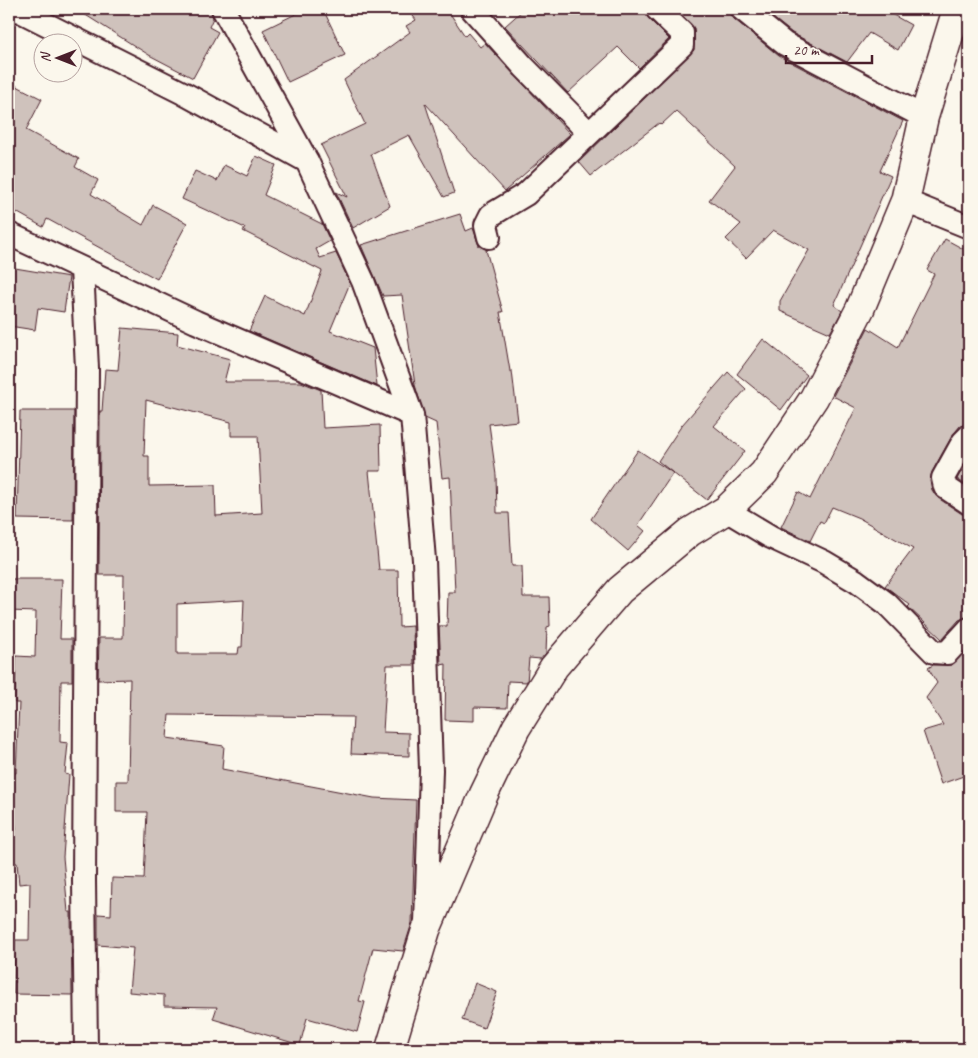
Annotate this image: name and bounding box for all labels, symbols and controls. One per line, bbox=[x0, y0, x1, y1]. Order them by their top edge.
north arrow bbox=[32, 32, 82, 82]
scale bar bbox=[786, 32, 872, 64]
text: 20 m bbox=[793, 41, 820, 60]
text: N bbox=[37, 51, 54, 62]

